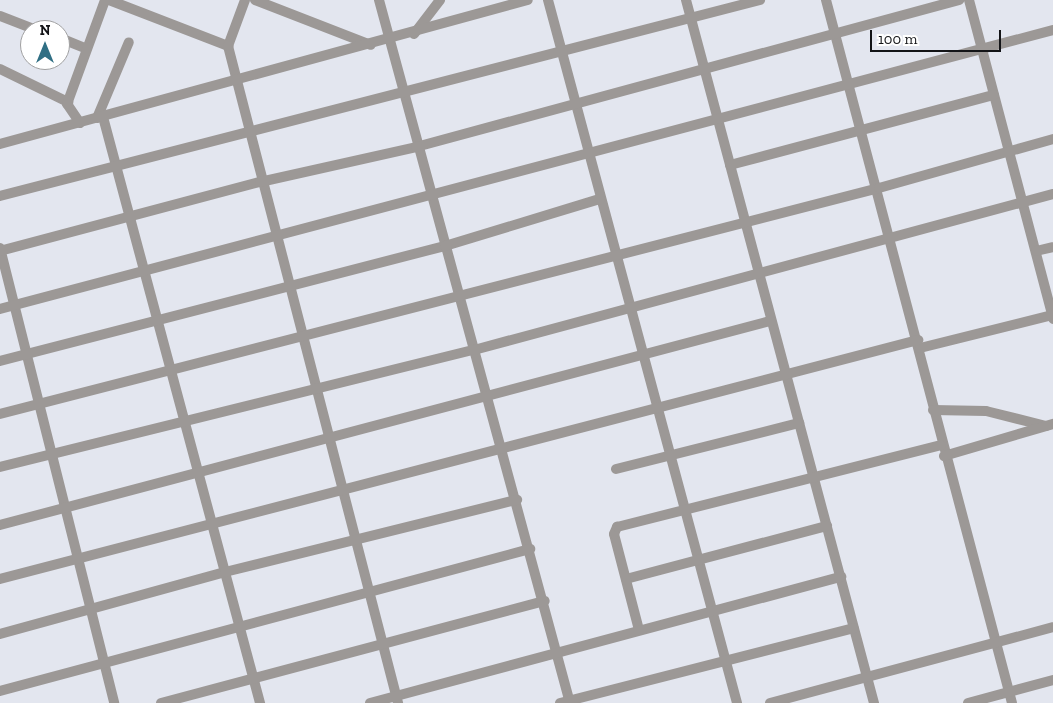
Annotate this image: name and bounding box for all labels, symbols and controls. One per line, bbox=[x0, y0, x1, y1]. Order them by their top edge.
north arrow bbox=[20, 20, 70, 70]
scale bar bbox=[873, 20, 1004, 52]
text: N bbox=[40, 22, 50, 39]
text: 100 m bbox=[878, 30, 917, 48]

